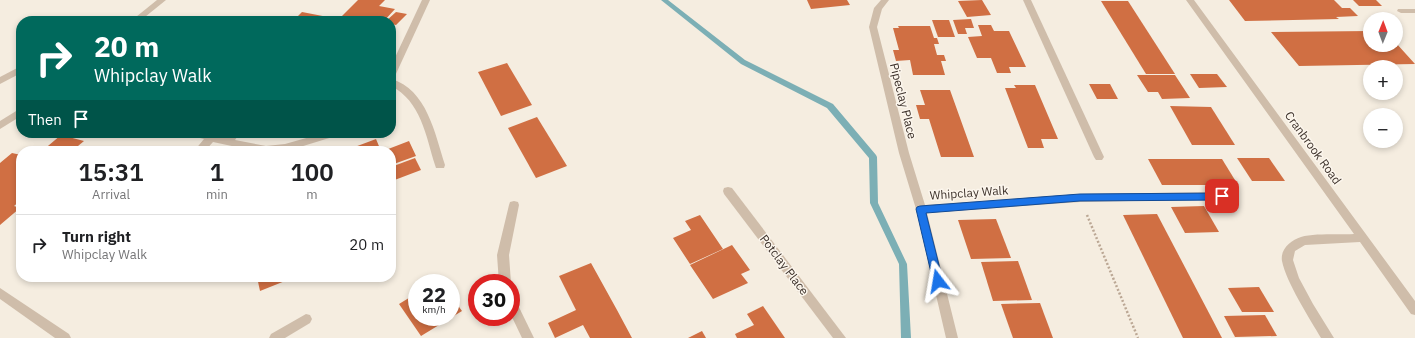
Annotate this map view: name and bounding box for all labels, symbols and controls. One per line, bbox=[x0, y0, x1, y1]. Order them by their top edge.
north arrow bbox=[1363, 12, 1403, 52]
map controls bbox=[1363, 12, 1403, 148]
text: 20 m bbox=[94, 28, 159, 65]
icon: right bbox=[28, 32, 80, 84]
button: + bbox=[1363, 60, 1403, 100]
street label: Pipeclay Place bbox=[887, 61, 920, 141]
text: Whipclay Walk bbox=[94, 64, 212, 87]
icon: arrive bbox=[70, 108, 92, 130]
street label: Cranbrook Road bbox=[1282, 108, 1345, 187]
button: − bbox=[1363, 108, 1403, 148]
text: Then bbox=[28, 110, 62, 129]
text: 15:31 bbox=[78, 156, 144, 188]
text: 1 bbox=[210, 156, 224, 188]
text: 100 bbox=[290, 156, 334, 188]
pin bbox=[1205, 179, 1239, 213]
street label: Whipclay Walk bbox=[929, 182, 1009, 203]
icon: arrive bbox=[1211, 185, 1233, 207]
text: Arrival bbox=[92, 186, 130, 203]
text: min bbox=[206, 186, 228, 203]
text: m bbox=[306, 186, 318, 203]
text: Turn right bbox=[62, 227, 131, 246]
street label: Potclay Place bbox=[757, 231, 812, 298]
icon: right bbox=[28, 234, 50, 256]
text: 20 m bbox=[349, 235, 384, 254]
text: Whipclay Walk bbox=[62, 246, 147, 263]
position arrow bbox=[917, 260, 959, 302]
speed limit sign: 30 bbox=[468, 274, 520, 326]
text: 22 bbox=[422, 281, 446, 308]
text: km/h bbox=[422, 303, 446, 316]

